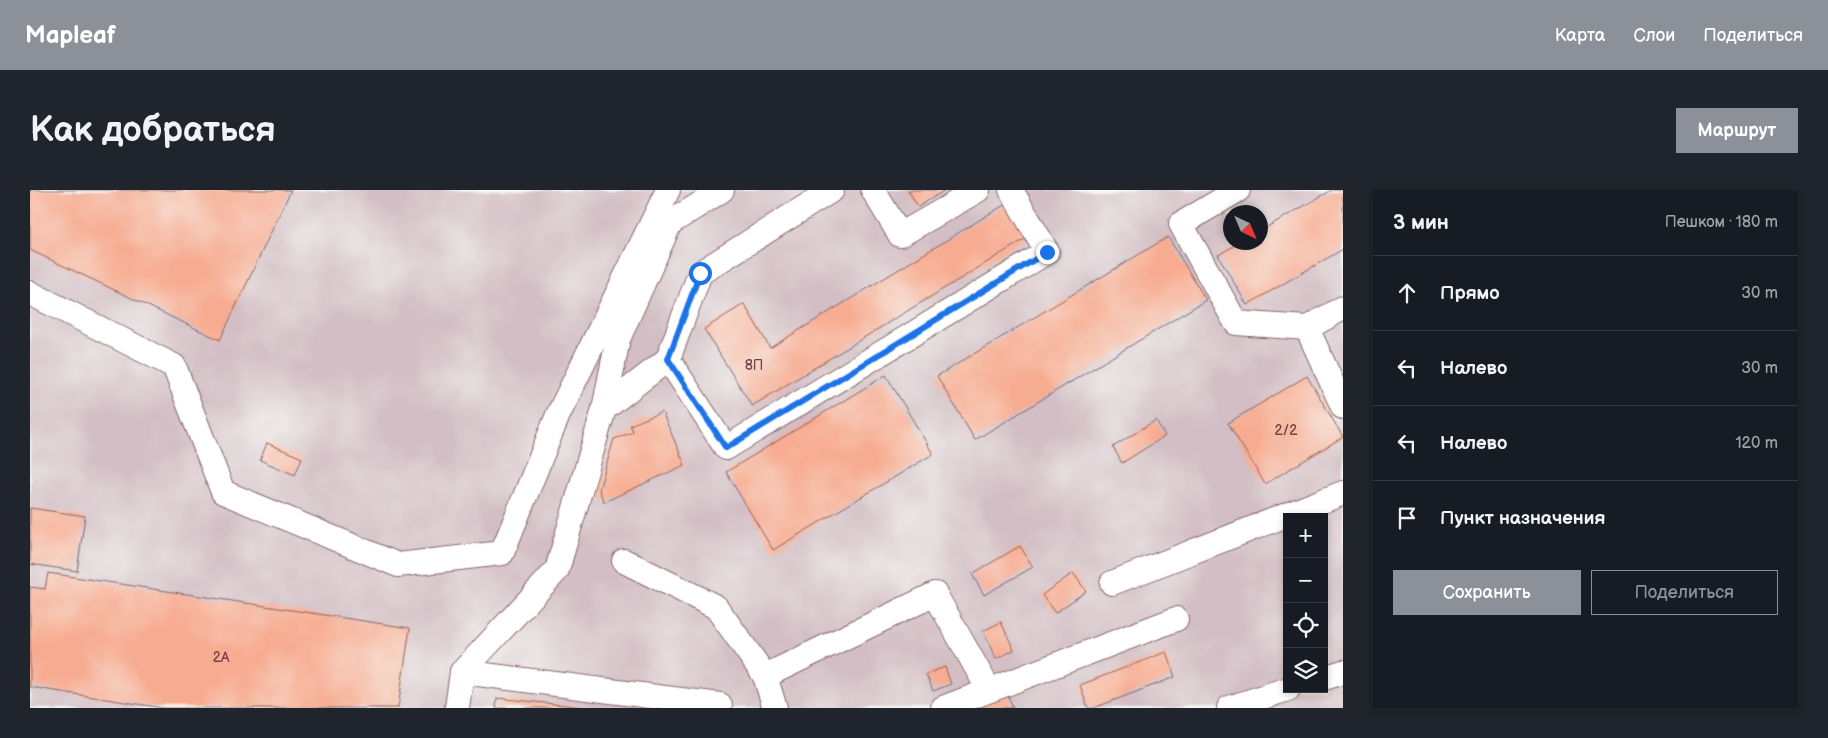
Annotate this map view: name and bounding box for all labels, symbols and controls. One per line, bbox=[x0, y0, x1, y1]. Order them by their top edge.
text: Mapleaf bbox=[25, 21, 116, 50]
text: Карта bbox=[1555, 25, 1605, 46]
text: Слои bbox=[1633, 25, 1675, 46]
text: Поделиться bbox=[1703, 25, 1803, 46]
button: Маршрут bbox=[1676, 108, 1798, 153]
text: Как добраться bbox=[30, 109, 276, 152]
north arrow bbox=[1223, 205, 1268, 250]
text: 3 мин bbox=[1393, 210, 1449, 235]
text: Пешком · 180 m bbox=[1665, 213, 1778, 232]
route end bbox=[1036, 241, 1059, 264]
route start bbox=[689, 262, 712, 285]
icon: ahead bbox=[1393, 279, 1421, 307]
text: Прямо bbox=[1440, 282, 1500, 305]
text: 30 m bbox=[1741, 284, 1778, 303]
icon: left bbox=[1393, 354, 1421, 382]
house number: 8П bbox=[745, 357, 763, 374]
text: Налево bbox=[1440, 357, 1507, 380]
text: 30 m bbox=[1741, 359, 1778, 378]
house number: 2/2 bbox=[1275, 422, 1298, 439]
icon: left bbox=[1393, 429, 1421, 457]
text: Налево bbox=[1440, 432, 1507, 455]
text: 120 m bbox=[1735, 434, 1778, 453]
icon: arrive bbox=[1393, 504, 1421, 532]
text: Пункт назначения bbox=[1440, 507, 1605, 530]
map controls bbox=[1283, 513, 1328, 693]
button: + bbox=[1283, 513, 1328, 558]
button: − bbox=[1283, 558, 1328, 603]
button: Сохранить bbox=[1393, 570, 1581, 615]
button: Поделиться bbox=[1591, 570, 1778, 615]
button: locate bbox=[1283, 603, 1328, 648]
button: layers bbox=[1283, 648, 1328, 693]
house number: 2А bbox=[213, 649, 230, 666]

